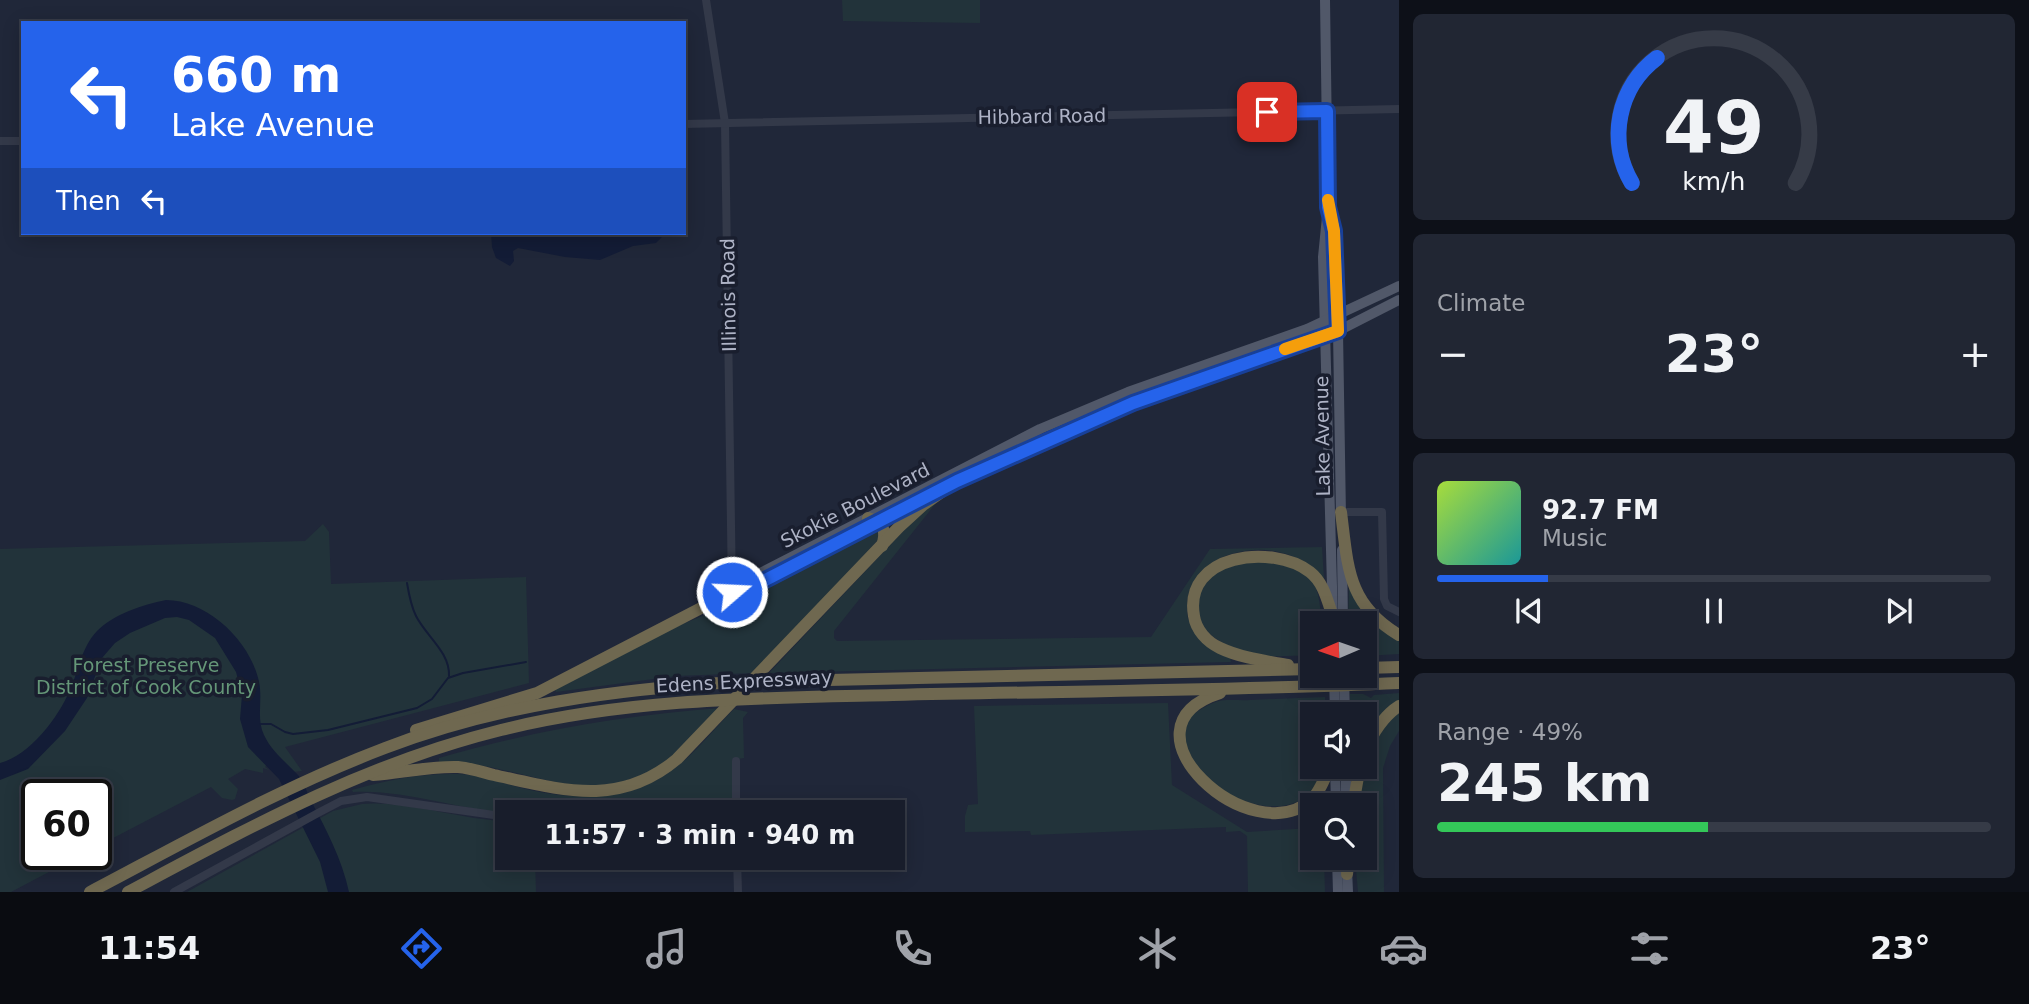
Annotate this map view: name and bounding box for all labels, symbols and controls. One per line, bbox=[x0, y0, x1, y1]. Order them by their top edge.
text: 660 m bbox=[171, 47, 341, 104]
icon: left bbox=[56, 49, 147, 140]
pin bbox=[1237, 82, 1297, 142]
text: 49 bbox=[1663, 85, 1765, 170]
icon: arrive bbox=[1248, 93, 1286, 131]
street label: Hibbard Road bbox=[978, 104, 1106, 128]
text: Lake Avenue bbox=[171, 106, 375, 144]
text: km/h bbox=[1682, 167, 1746, 196]
icon: left bbox=[135, 182, 173, 220]
text: Then bbox=[56, 186, 121, 216]
street label: Illinois Road bbox=[716, 238, 740, 352]
text: Climate bbox=[1437, 290, 1526, 316]
text: 23° bbox=[1665, 324, 1763, 384]
text: − bbox=[1437, 332, 1469, 376]
text: + bbox=[1959, 332, 1991, 376]
street label: Lake Avenue bbox=[1310, 375, 1334, 497]
street label: Skokie Boulevard bbox=[777, 458, 933, 552]
text: 92.7 FM bbox=[1542, 495, 1659, 525]
text: Music bbox=[1542, 525, 1607, 551]
position arrow bbox=[695, 555, 769, 629]
icon: previous bbox=[1510, 592, 1548, 630]
icon: pause bbox=[1695, 592, 1733, 630]
icon: next bbox=[1880, 592, 1918, 630]
north arrow bbox=[1300, 611, 1377, 688]
map controls bbox=[1300, 611, 1377, 870]
park label: Forest Preserve District of Cook County bbox=[36, 654, 256, 698]
street label: Edens Expressway bbox=[655, 665, 833, 697]
button: sound bbox=[1300, 702, 1377, 779]
text: Range · 49% bbox=[1437, 719, 1583, 745]
text: 245 km bbox=[1437, 753, 1652, 813]
speed limit sign: 60 bbox=[21, 779, 112, 870]
button: search bbox=[1300, 793, 1377, 870]
text: 11:57 · 3 min · 940 m bbox=[545, 820, 855, 850]
icon: directions bbox=[397, 924, 446, 973]
icon: music bbox=[642, 924, 691, 973]
icon: phone bbox=[888, 924, 937, 973]
icon: climate bbox=[1133, 924, 1182, 973]
icon: car bbox=[1379, 924, 1428, 973]
icon: filters bbox=[1625, 924, 1674, 973]
text: 11:54 bbox=[98, 929, 200, 967]
text: 23° bbox=[1870, 929, 1931, 967]

